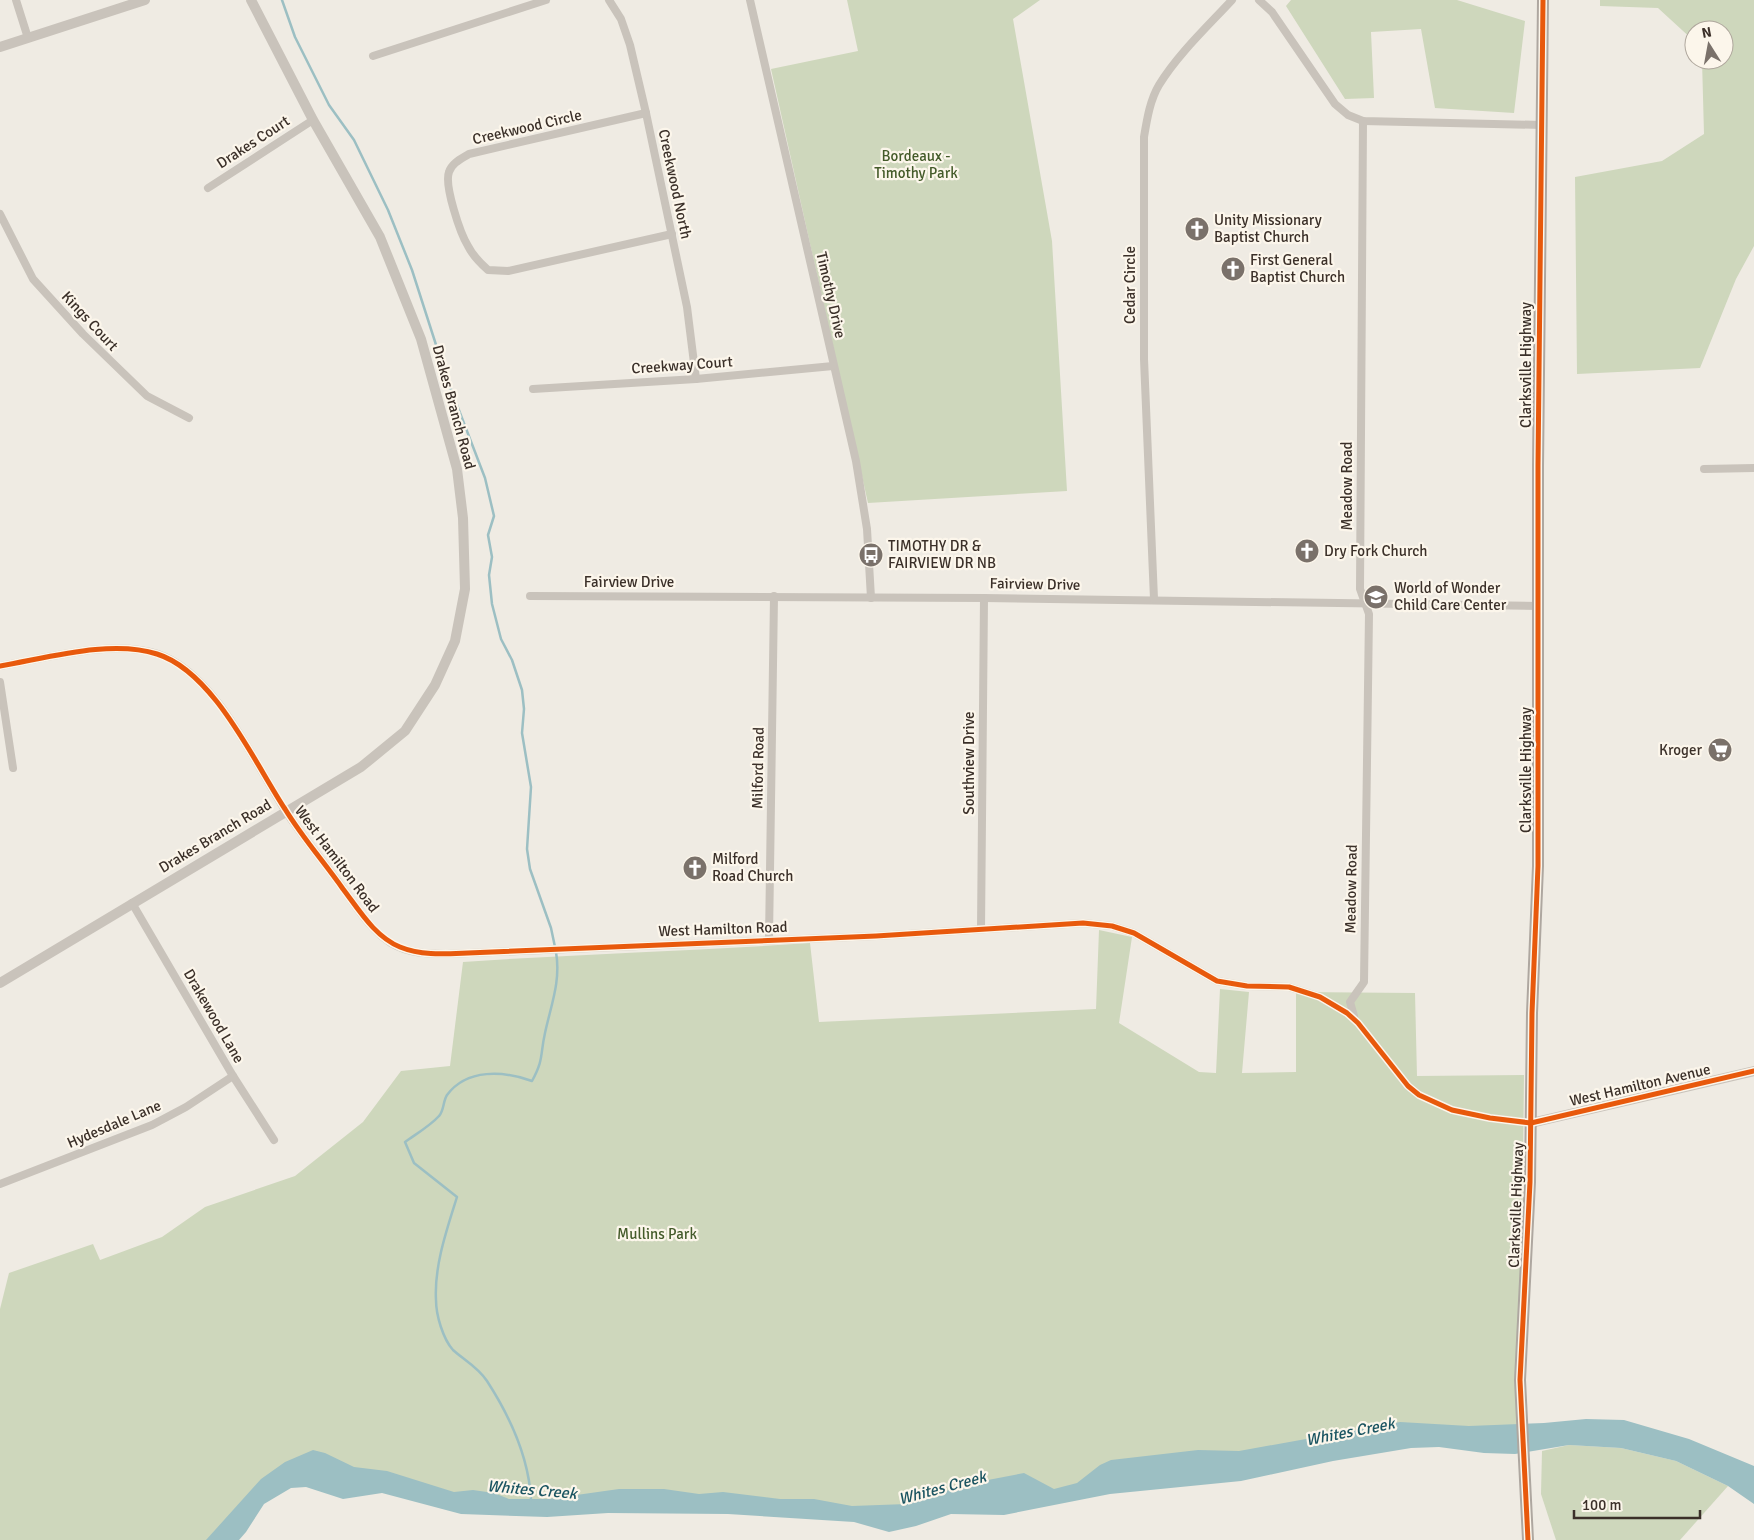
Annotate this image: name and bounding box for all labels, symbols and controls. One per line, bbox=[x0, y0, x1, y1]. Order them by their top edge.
north arrow bbox=[1684, 20, 1734, 70]
text: N bbox=[1700, 23, 1713, 42]
street label: Creekwood Circle bbox=[471, 106, 583, 148]
street label: Drakes Court bbox=[213, 112, 293, 172]
street label: Creekwood North bbox=[655, 128, 695, 240]
park label: Bordeaux - Timothy Park bbox=[874, 147, 958, 182]
place label: Unity Missionary Baptist Church bbox=[1214, 211, 1322, 246]
church icon: Unity Missionary Baptist Church bbox=[1184, 216, 1210, 242]
street label: Cedar Circle bbox=[1121, 246, 1139, 324]
street label: Timothy Drive bbox=[812, 250, 850, 340]
place label: First General Baptist Church bbox=[1250, 251, 1345, 286]
church icon: First General Baptist Church bbox=[1220, 256, 1246, 282]
street label: Kings Court bbox=[58, 287, 122, 355]
street label: Clarksville Highway bbox=[1517, 302, 1535, 428]
street label: Drakes Branch Road bbox=[429, 343, 479, 471]
street label: Creekway Court bbox=[631, 352, 733, 378]
street label: Meadow Road bbox=[1338, 441, 1356, 531]
place label: TIMOTHY DR & FAIRVIEW DR NB bbox=[888, 537, 996, 572]
church icon: Dry Fork Church bbox=[1294, 538, 1320, 564]
bus stop icon: TIMOTHY DR & FAIRVIEW DR NB bbox=[858, 542, 884, 568]
place label: Dry Fork Church bbox=[1324, 542, 1427, 560]
street label: Fairview Drive bbox=[584, 573, 674, 591]
street label: Fairview Drive bbox=[989, 574, 1081, 594]
place label: World of Wonder Child Care Center bbox=[1394, 579, 1507, 614]
school or university icon: World of Wonder Child Care Center bbox=[1363, 584, 1389, 610]
street label: Clarksville Highway bbox=[1517, 707, 1535, 833]
street label: Southview Drive bbox=[960, 711, 978, 815]
street label: Milford Road bbox=[748, 727, 768, 809]
supermarket icon: Kroger bbox=[1707, 737, 1733, 763]
place label: Kroger bbox=[1659, 741, 1702, 759]
street label: Drakes Branch Road bbox=[155, 795, 275, 877]
street label: West Hamilton Road bbox=[291, 802, 383, 916]
street label: Meadow Road bbox=[1341, 844, 1361, 934]
place label: Milford Road Church bbox=[712, 850, 793, 885]
church icon: Milford Road Church bbox=[682, 855, 708, 881]
street label: West Hamilton Road bbox=[658, 918, 788, 940]
street label: Drakewood Lane bbox=[180, 966, 248, 1066]
street label: West Hamilton Avenue bbox=[1568, 1060, 1712, 1110]
street label: Hydesdale Lane bbox=[64, 1096, 164, 1152]
street label: Clarksville Highway bbox=[1505, 1142, 1527, 1268]
park label: Mullins Park bbox=[617, 1225, 697, 1243]
water label: Whites Creek bbox=[1304, 1413, 1398, 1450]
water label: Whites Creek bbox=[896, 1466, 990, 1509]
water label: Whites Creek bbox=[486, 1476, 580, 1504]
scale bar bbox=[1574, 1488, 1700, 1520]
text: 100 m bbox=[1582, 1496, 1622, 1514]

